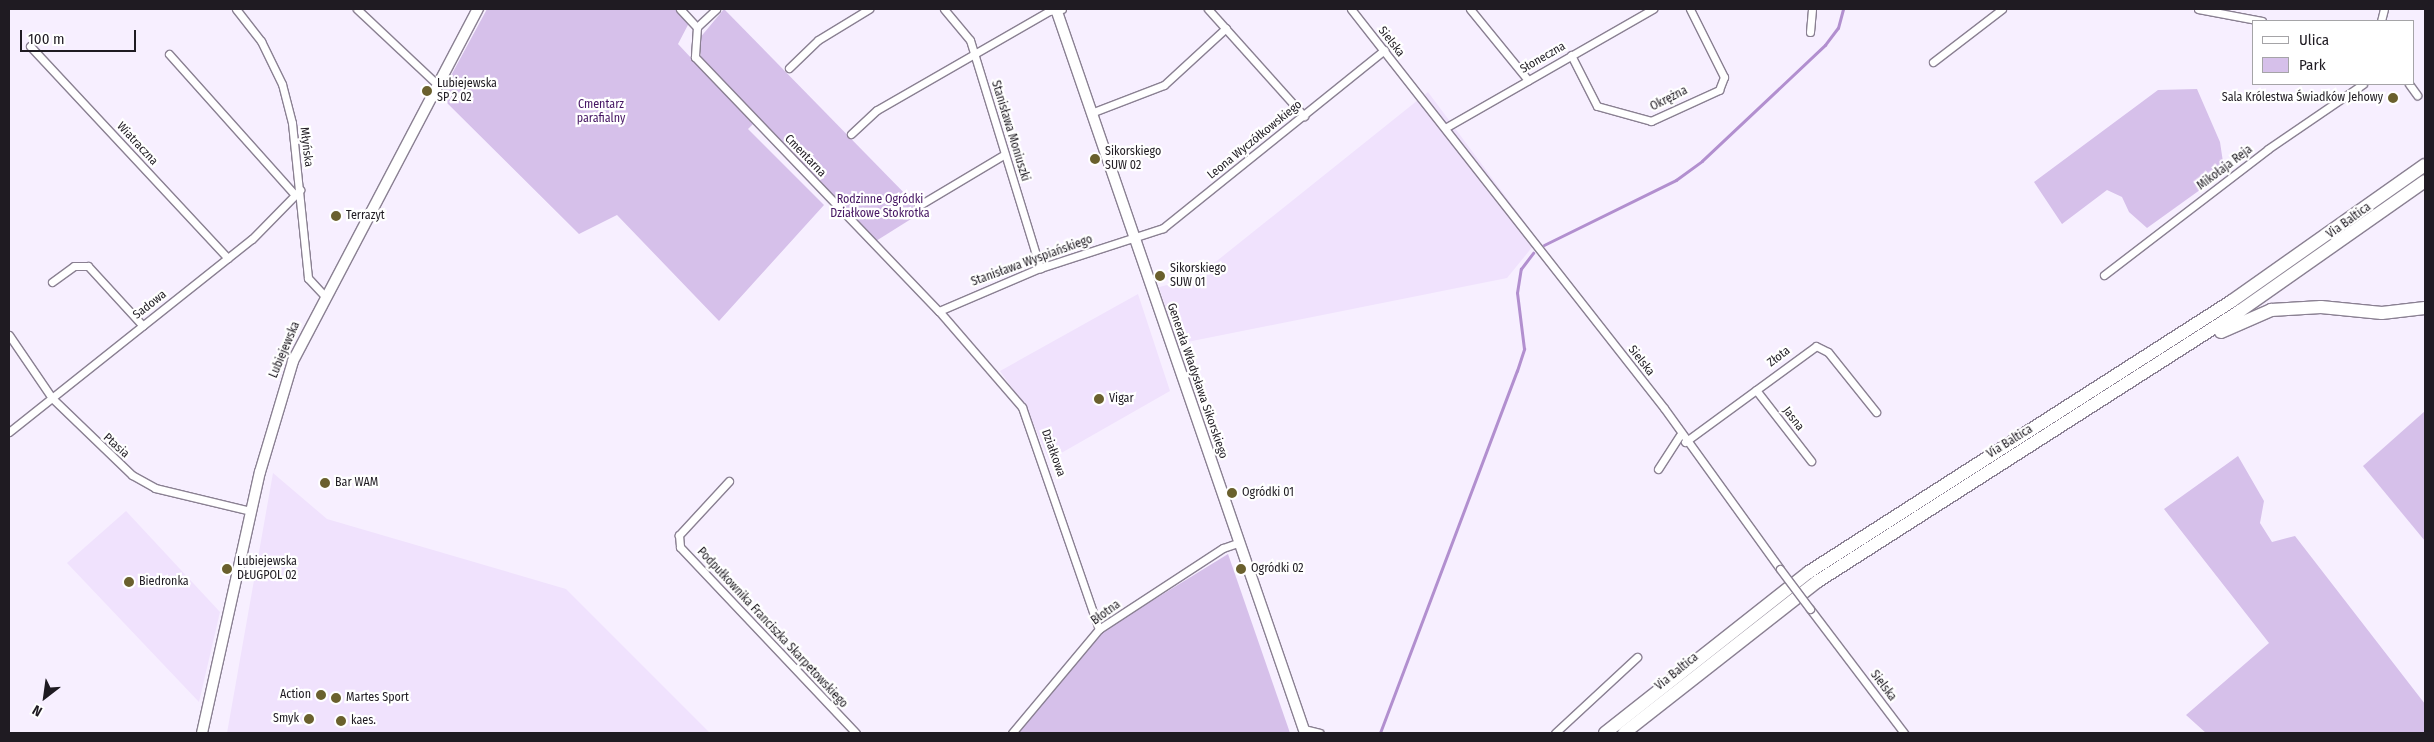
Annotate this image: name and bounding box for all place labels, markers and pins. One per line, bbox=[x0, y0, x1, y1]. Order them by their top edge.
place label: Lubiejewska SP 2 02 bbox=[437, 77, 497, 105]
marker: Lubiejewska SP 2 02 bbox=[421, 85, 433, 97]
place label: Sala Królestwa Świadków Jehowy bbox=[2222, 91, 2383, 105]
marker: Sala Królestwa Świadków Jehowy bbox=[2387, 92, 2399, 104]
place label: Sikorskiego SUW 02 bbox=[1105, 145, 1161, 173]
marker: Sikorskiego SUW 02 bbox=[1089, 153, 1101, 165]
place label: Terrazyt bbox=[346, 209, 385, 223]
marker: Terrazyt bbox=[330, 210, 342, 222]
place label: Sikorskiego SUW 01 bbox=[1170, 262, 1226, 290]
marker: Sikorskiego SUW 01 bbox=[1154, 270, 1166, 282]
place label: Vigar bbox=[1109, 392, 1134, 406]
marker: Vigar bbox=[1093, 393, 1105, 405]
place label: Bar WAM bbox=[335, 476, 378, 490]
marker: Bar WAM bbox=[319, 477, 331, 489]
place label: Ogródki 01 bbox=[1242, 486, 1294, 500]
marker: Ogródki 01 bbox=[1226, 487, 1238, 499]
place label: Lubiejewska DŁUGPOL 02 bbox=[237, 555, 297, 583]
place label: Ogródki 02 bbox=[1251, 562, 1304, 576]
marker: Lubiejewska DŁUGPOL 02 bbox=[221, 563, 233, 575]
marker: Ogródki 02 bbox=[1235, 563, 1247, 575]
place label: Biedronka bbox=[139, 575, 189, 589]
marker: Biedronka bbox=[123, 576, 135, 588]
place label: Action bbox=[280, 688, 311, 702]
marker: Action bbox=[315, 689, 327, 701]
place label: Martes Sport bbox=[346, 691, 409, 705]
marker: Martes Sport bbox=[330, 692, 342, 704]
place label: Smyk bbox=[273, 712, 299, 726]
marker: Smyk bbox=[303, 713, 315, 725]
place label: kaes. bbox=[351, 714, 376, 728]
marker: kaes. bbox=[335, 715, 347, 727]

